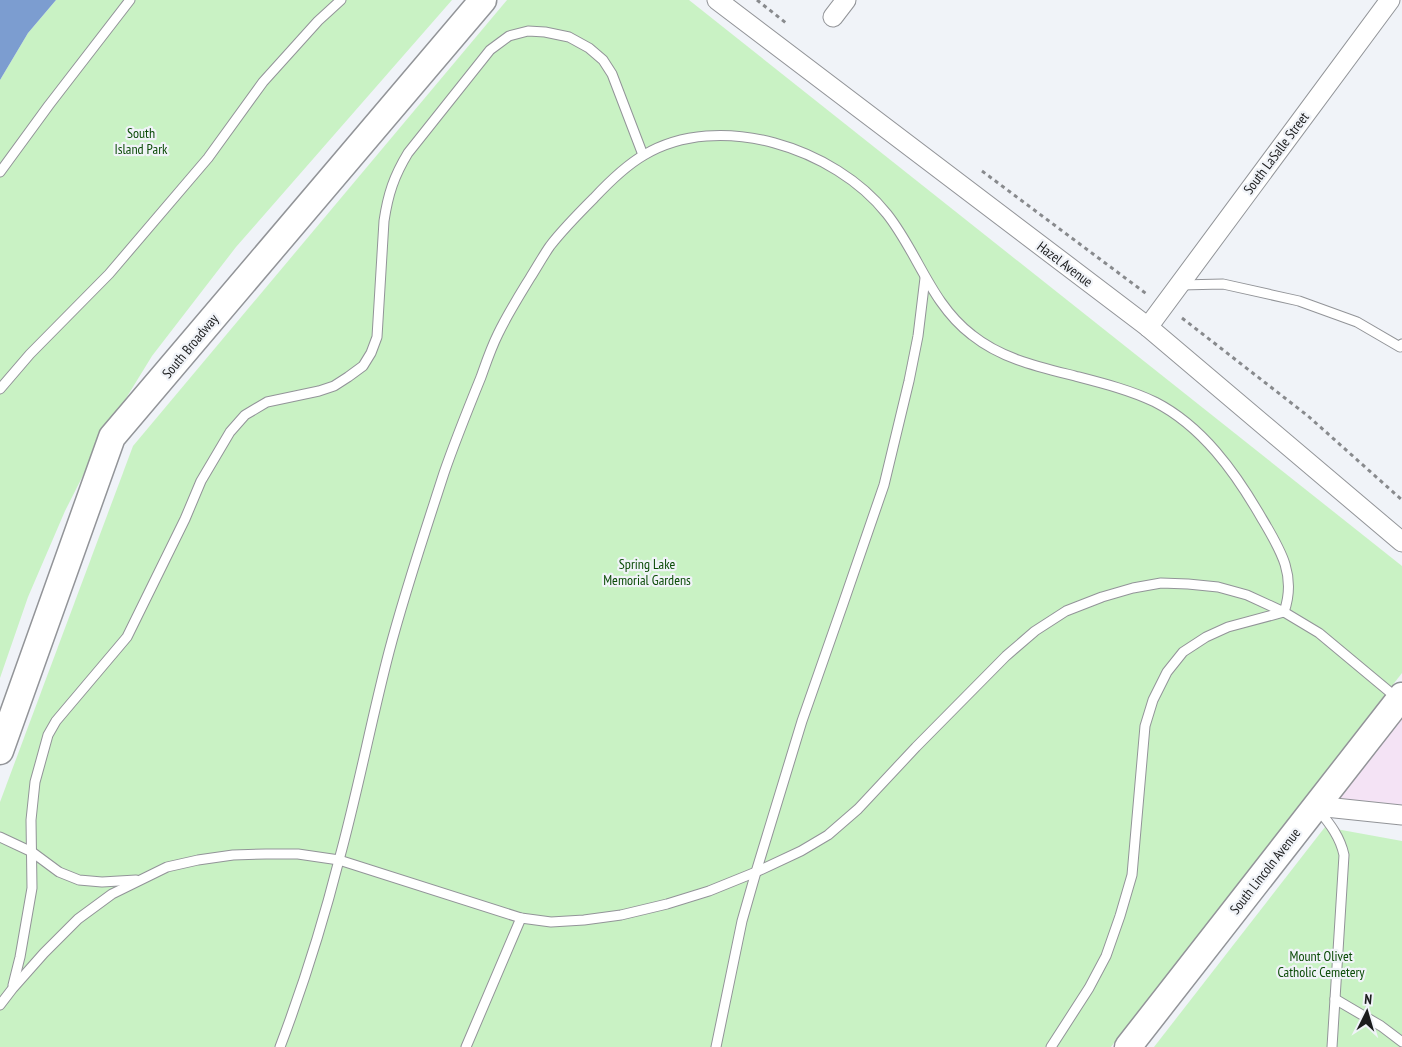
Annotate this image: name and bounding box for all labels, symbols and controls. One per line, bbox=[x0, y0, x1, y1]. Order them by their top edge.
street label: South LaSalle Street bbox=[1239, 108, 1313, 198]
park label: South Island Park bbox=[115, 124, 168, 158]
street label: Hazel Avenue bbox=[1034, 237, 1097, 291]
street label: South Broadway bbox=[158, 310, 223, 382]
park label: Spring Lake Memorial Gardens bbox=[603, 555, 691, 589]
street label: South Lincoln Avenue bbox=[1226, 824, 1304, 918]
park label: Mount Olivet Catholic Cemetery bbox=[1277, 947, 1365, 981]
north arrow bbox=[1342, 987, 1392, 1037]
text: N bbox=[1364, 990, 1373, 1008]

